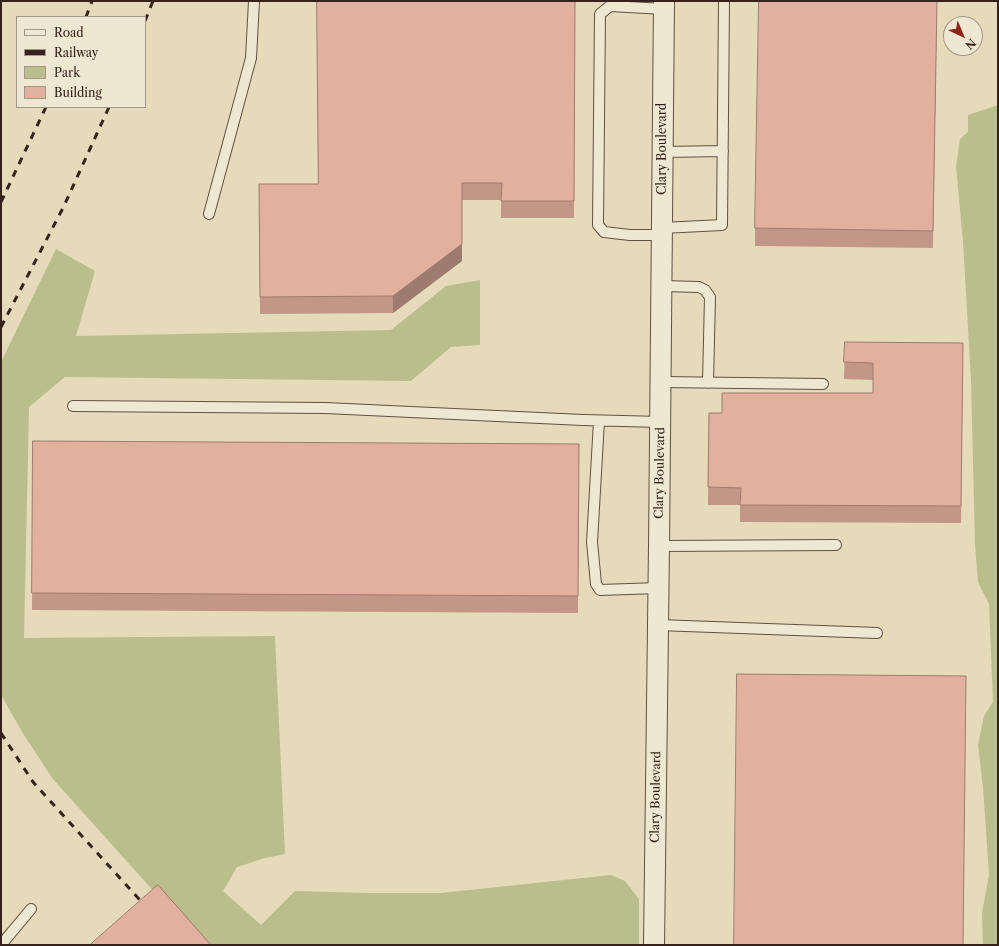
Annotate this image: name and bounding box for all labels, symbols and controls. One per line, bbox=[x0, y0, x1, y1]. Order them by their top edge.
legend bbox=[16, 16, 146, 108]
north arrow bbox=[943, 16, 983, 56]
text: Road bbox=[54, 25, 84, 40]
text: N bbox=[962, 36, 979, 52]
text: Railway bbox=[54, 45, 99, 60]
text: Park bbox=[54, 65, 80, 80]
text: Building bbox=[54, 85, 102, 100]
street label: Clary Boulevard bbox=[656, 103, 670, 195]
street label: Clary Boulevard bbox=[652, 427, 668, 519]
street label: Clary Boulevard bbox=[648, 751, 664, 843]

